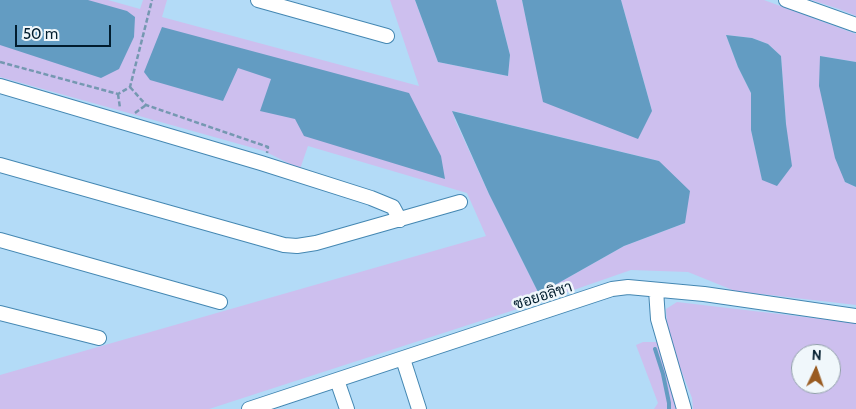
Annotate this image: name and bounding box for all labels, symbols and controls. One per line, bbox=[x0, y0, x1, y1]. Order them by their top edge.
scale bar bbox=[18, 15, 114, 47]
text: 50 m bbox=[23, 25, 58, 43]
street label: ซอยอลิชา bbox=[511, 278, 575, 314]
north arrow bbox=[791, 344, 841, 394]
text: N bbox=[811, 346, 822, 364]

